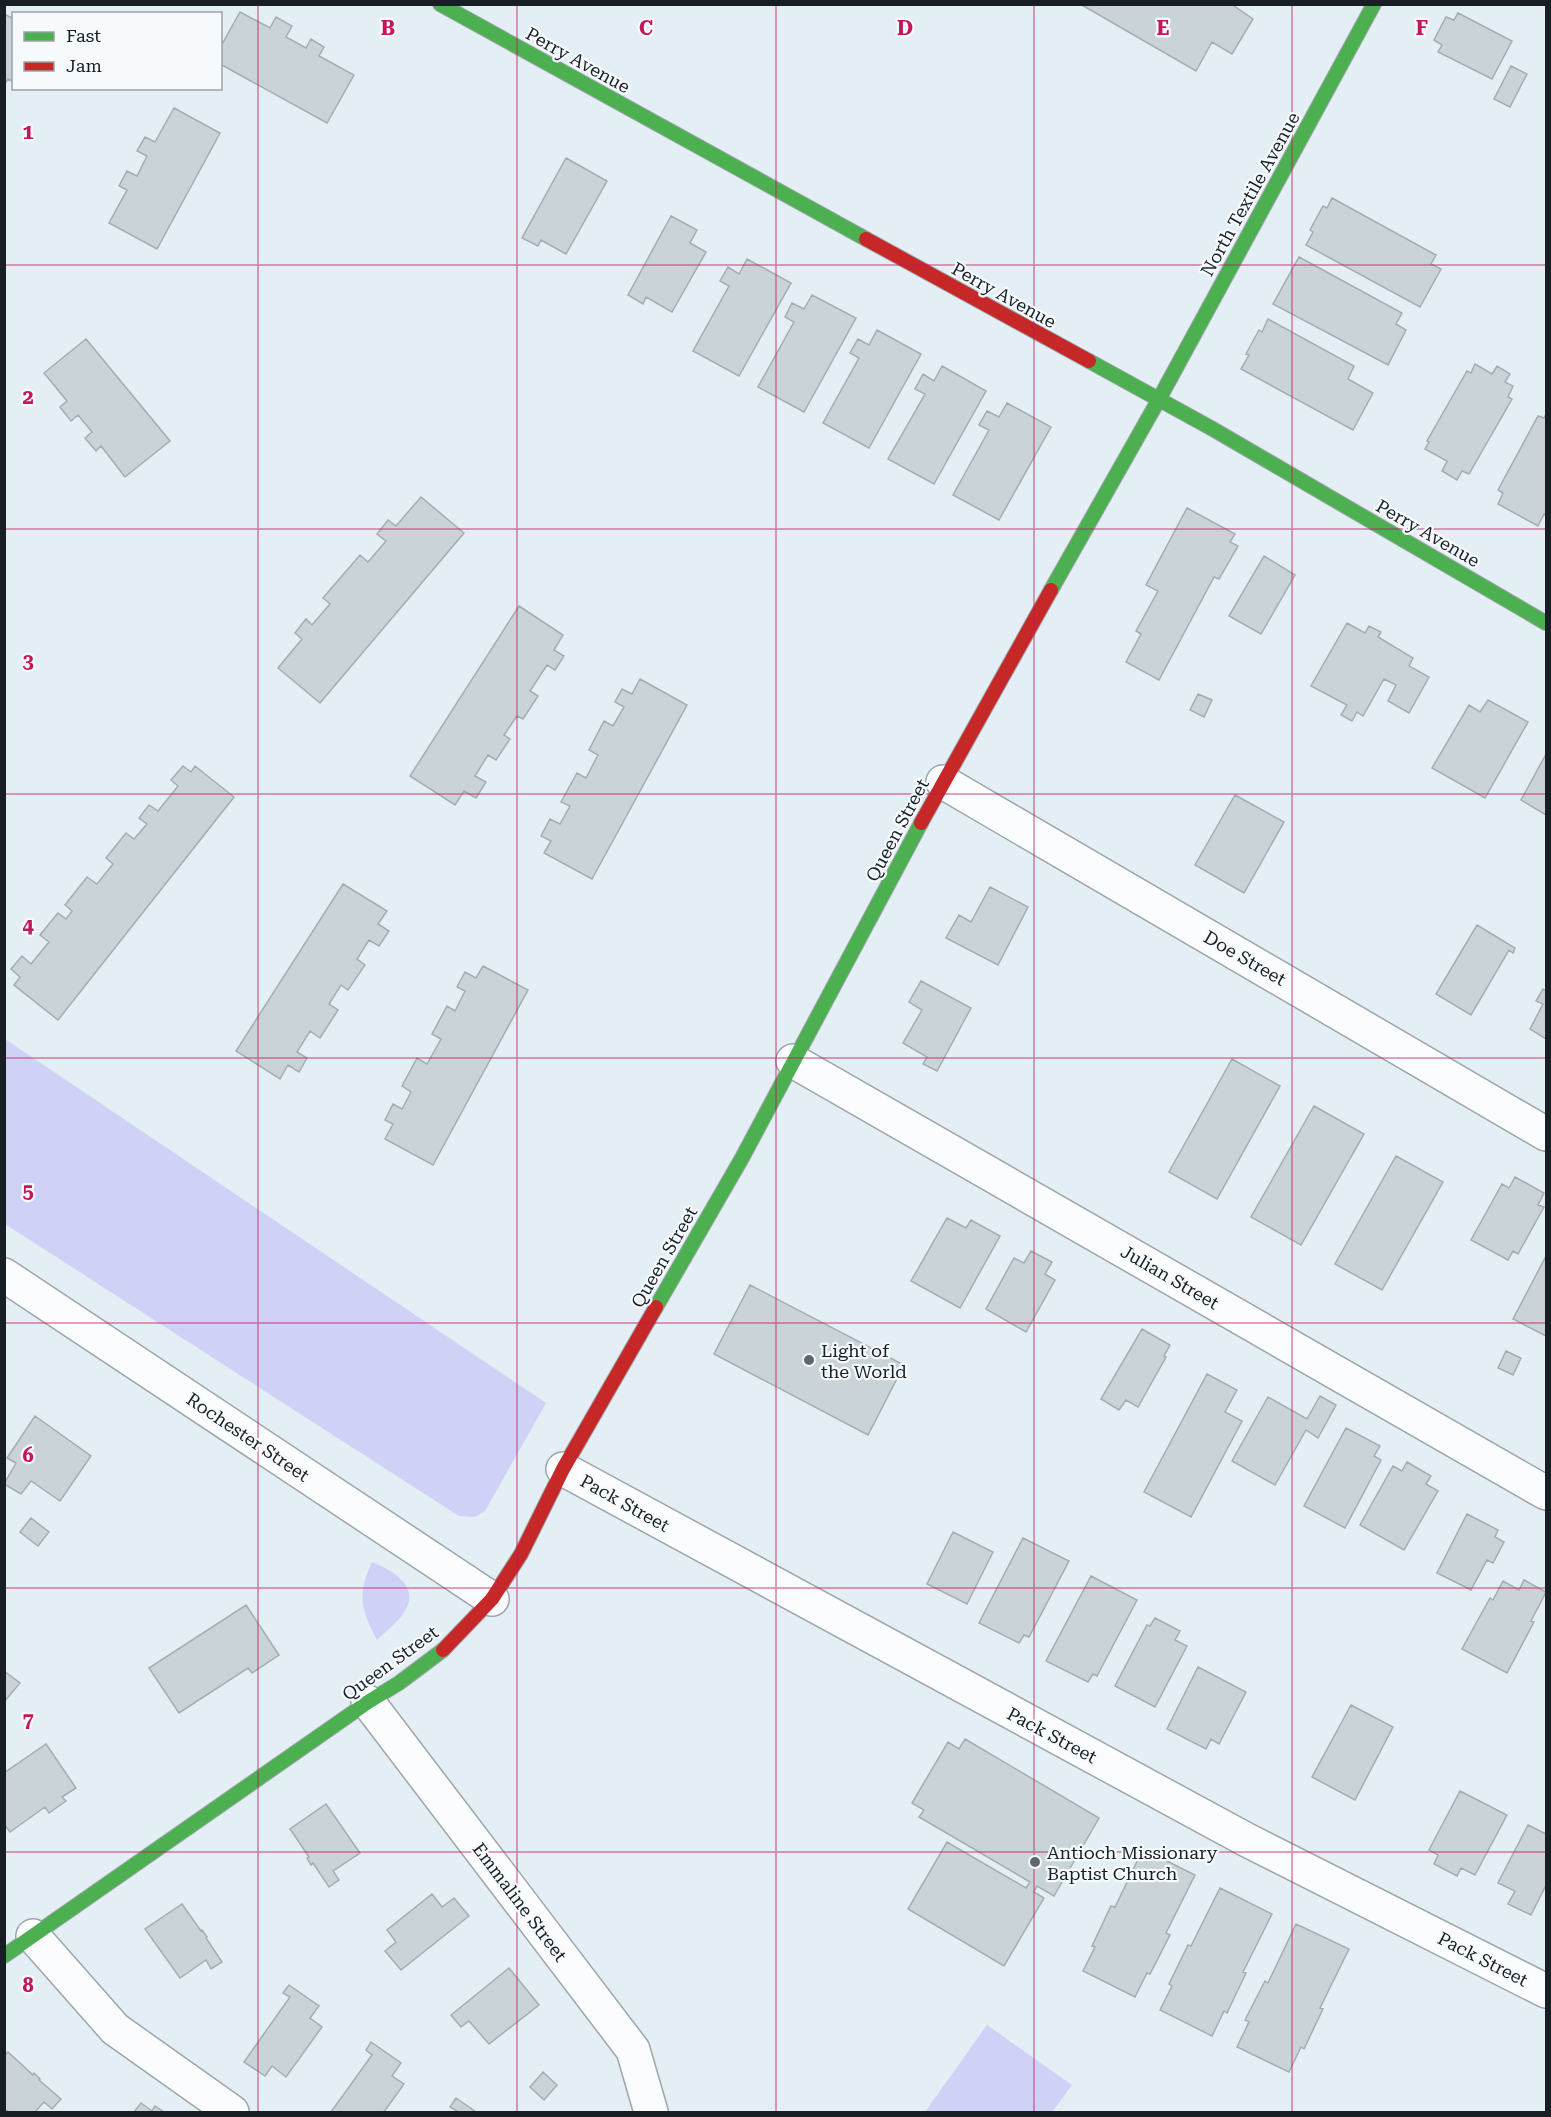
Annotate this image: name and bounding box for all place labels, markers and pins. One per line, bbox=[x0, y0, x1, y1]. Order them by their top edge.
place label: Light of the World bbox=[821, 1340, 907, 1382]
marker: Light of the World bbox=[802, 1353, 816, 1367]
place label: Antioch Missionary Baptist Church bbox=[1047, 1842, 1218, 1884]
marker: Antioch Missionary Baptist Church bbox=[1028, 1855, 1042, 1869]

